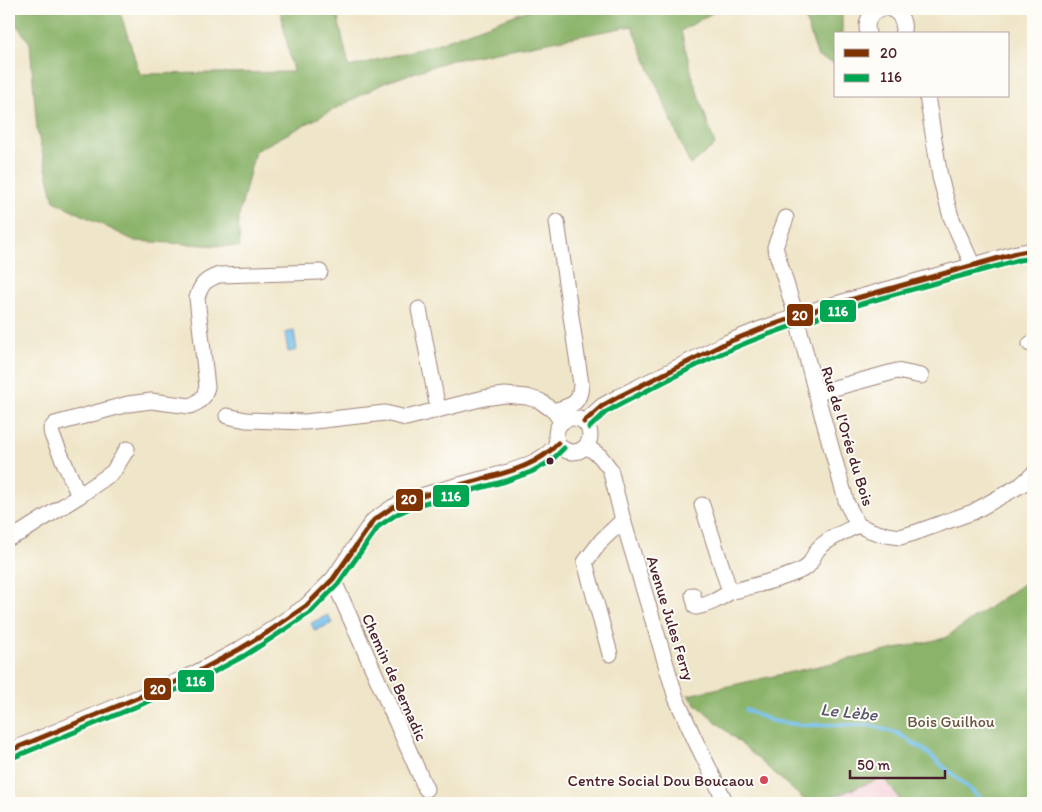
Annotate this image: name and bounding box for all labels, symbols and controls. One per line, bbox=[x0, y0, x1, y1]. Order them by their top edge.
legend bbox=[834, 32, 1010, 98]
text: 20 bbox=[880, 44, 897, 62]
text: 116 bbox=[880, 68, 902, 86]
line badge: 116 bbox=[819, 299, 857, 323]
line badge: 20 bbox=[786, 303, 814, 327]
text: 116 bbox=[828, 303, 849, 320]
text: 20 bbox=[792, 307, 808, 324]
street label: Rue de l'Orée du Bois bbox=[817, 364, 878, 508]
unlabelled marker bbox=[545, 456, 555, 466]
line badge: 116 bbox=[432, 484, 470, 508]
line badge: 20 bbox=[395, 488, 424, 512]
text: 116 bbox=[441, 488, 462, 505]
text: 20 bbox=[401, 491, 417, 508]
street label: Avenue Jules Ferry bbox=[643, 554, 699, 683]
street label: Chemin de Bernadic bbox=[358, 611, 431, 744]
line badge: 116 bbox=[177, 669, 215, 693]
text: 116 bbox=[186, 673, 207, 690]
line badge: 20 bbox=[143, 677, 172, 701]
text: 20 bbox=[150, 681, 166, 698]
water label: Le Lèbe bbox=[819, 698, 880, 726]
park label: Bois Guilhou bbox=[907, 712, 995, 731]
scale bar bbox=[850, 747, 944, 779]
text: 50 m bbox=[857, 756, 890, 774]
place label: Centre Social Dou Boucaou bbox=[568, 771, 754, 790]
marker: Centre Social Dou Boucaou bbox=[758, 774, 770, 786]

